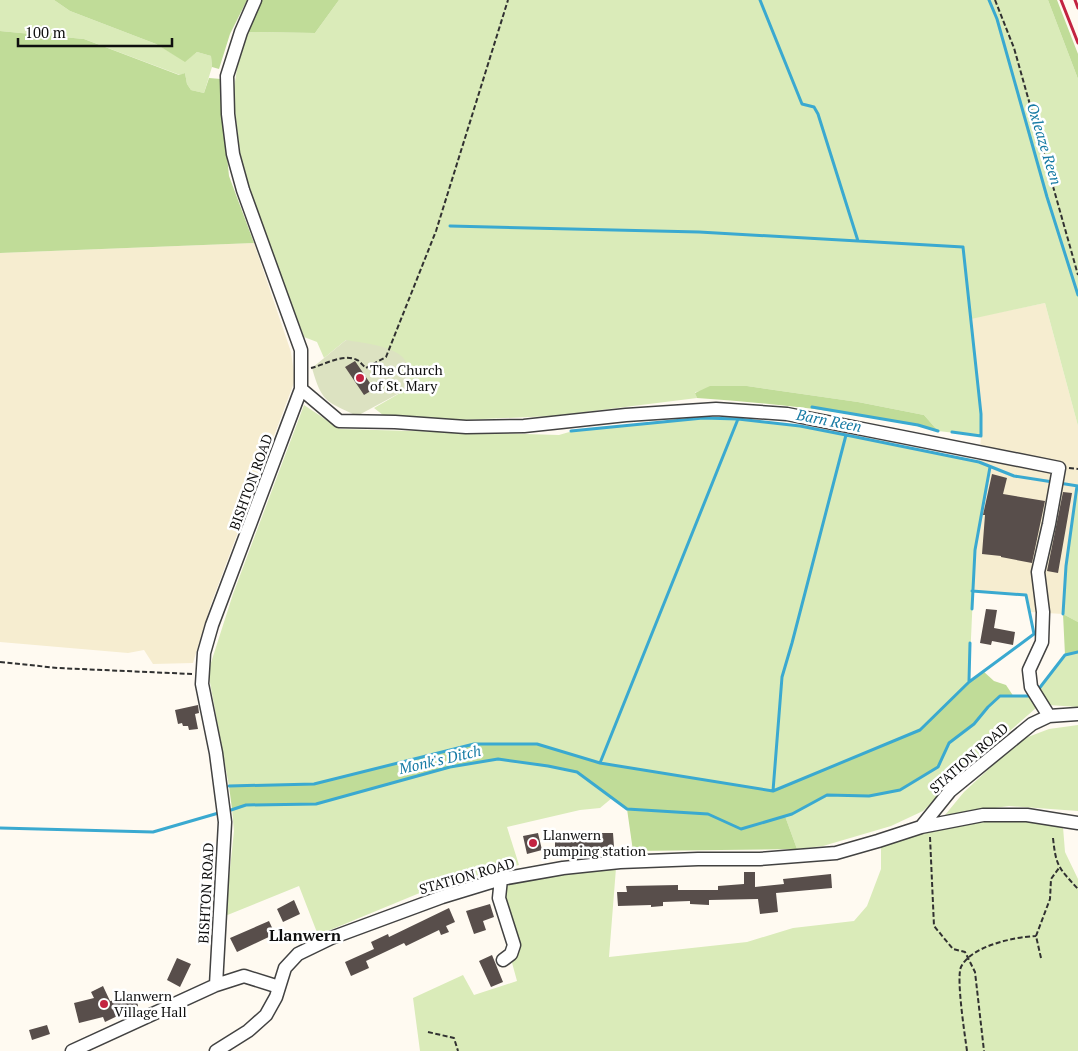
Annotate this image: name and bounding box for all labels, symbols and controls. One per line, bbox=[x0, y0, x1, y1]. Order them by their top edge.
scale bar bbox=[18, 15, 171, 47]
text: 100 m bbox=[25, 22, 66, 42]
water label: Oxleaze Reen bbox=[1023, 100, 1067, 187]
place label: The Church of St. Mary bbox=[370, 360, 443, 395]
marker: The Church of St. Mary bbox=[354, 372, 366, 384]
water label: Barn Reen bbox=[794, 404, 863, 436]
street label: BISHTON ROAD bbox=[224, 431, 277, 533]
street label: STATION ROAD bbox=[925, 718, 1012, 797]
water label: Monk's Ditch bbox=[396, 740, 483, 778]
place label: Llanwern pumping station bbox=[543, 825, 647, 860]
marker: Llanwern pumping station bbox=[527, 837, 539, 849]
street label: BISHTON ROAD bbox=[193, 842, 218, 944]
street label: STATION ROAD bbox=[417, 853, 517, 898]
district label: Llanwern bbox=[269, 924, 342, 946]
place label: Llanwern Village Hall bbox=[114, 986, 187, 1021]
marker: Llanwern Village Hall bbox=[98, 998, 110, 1010]

